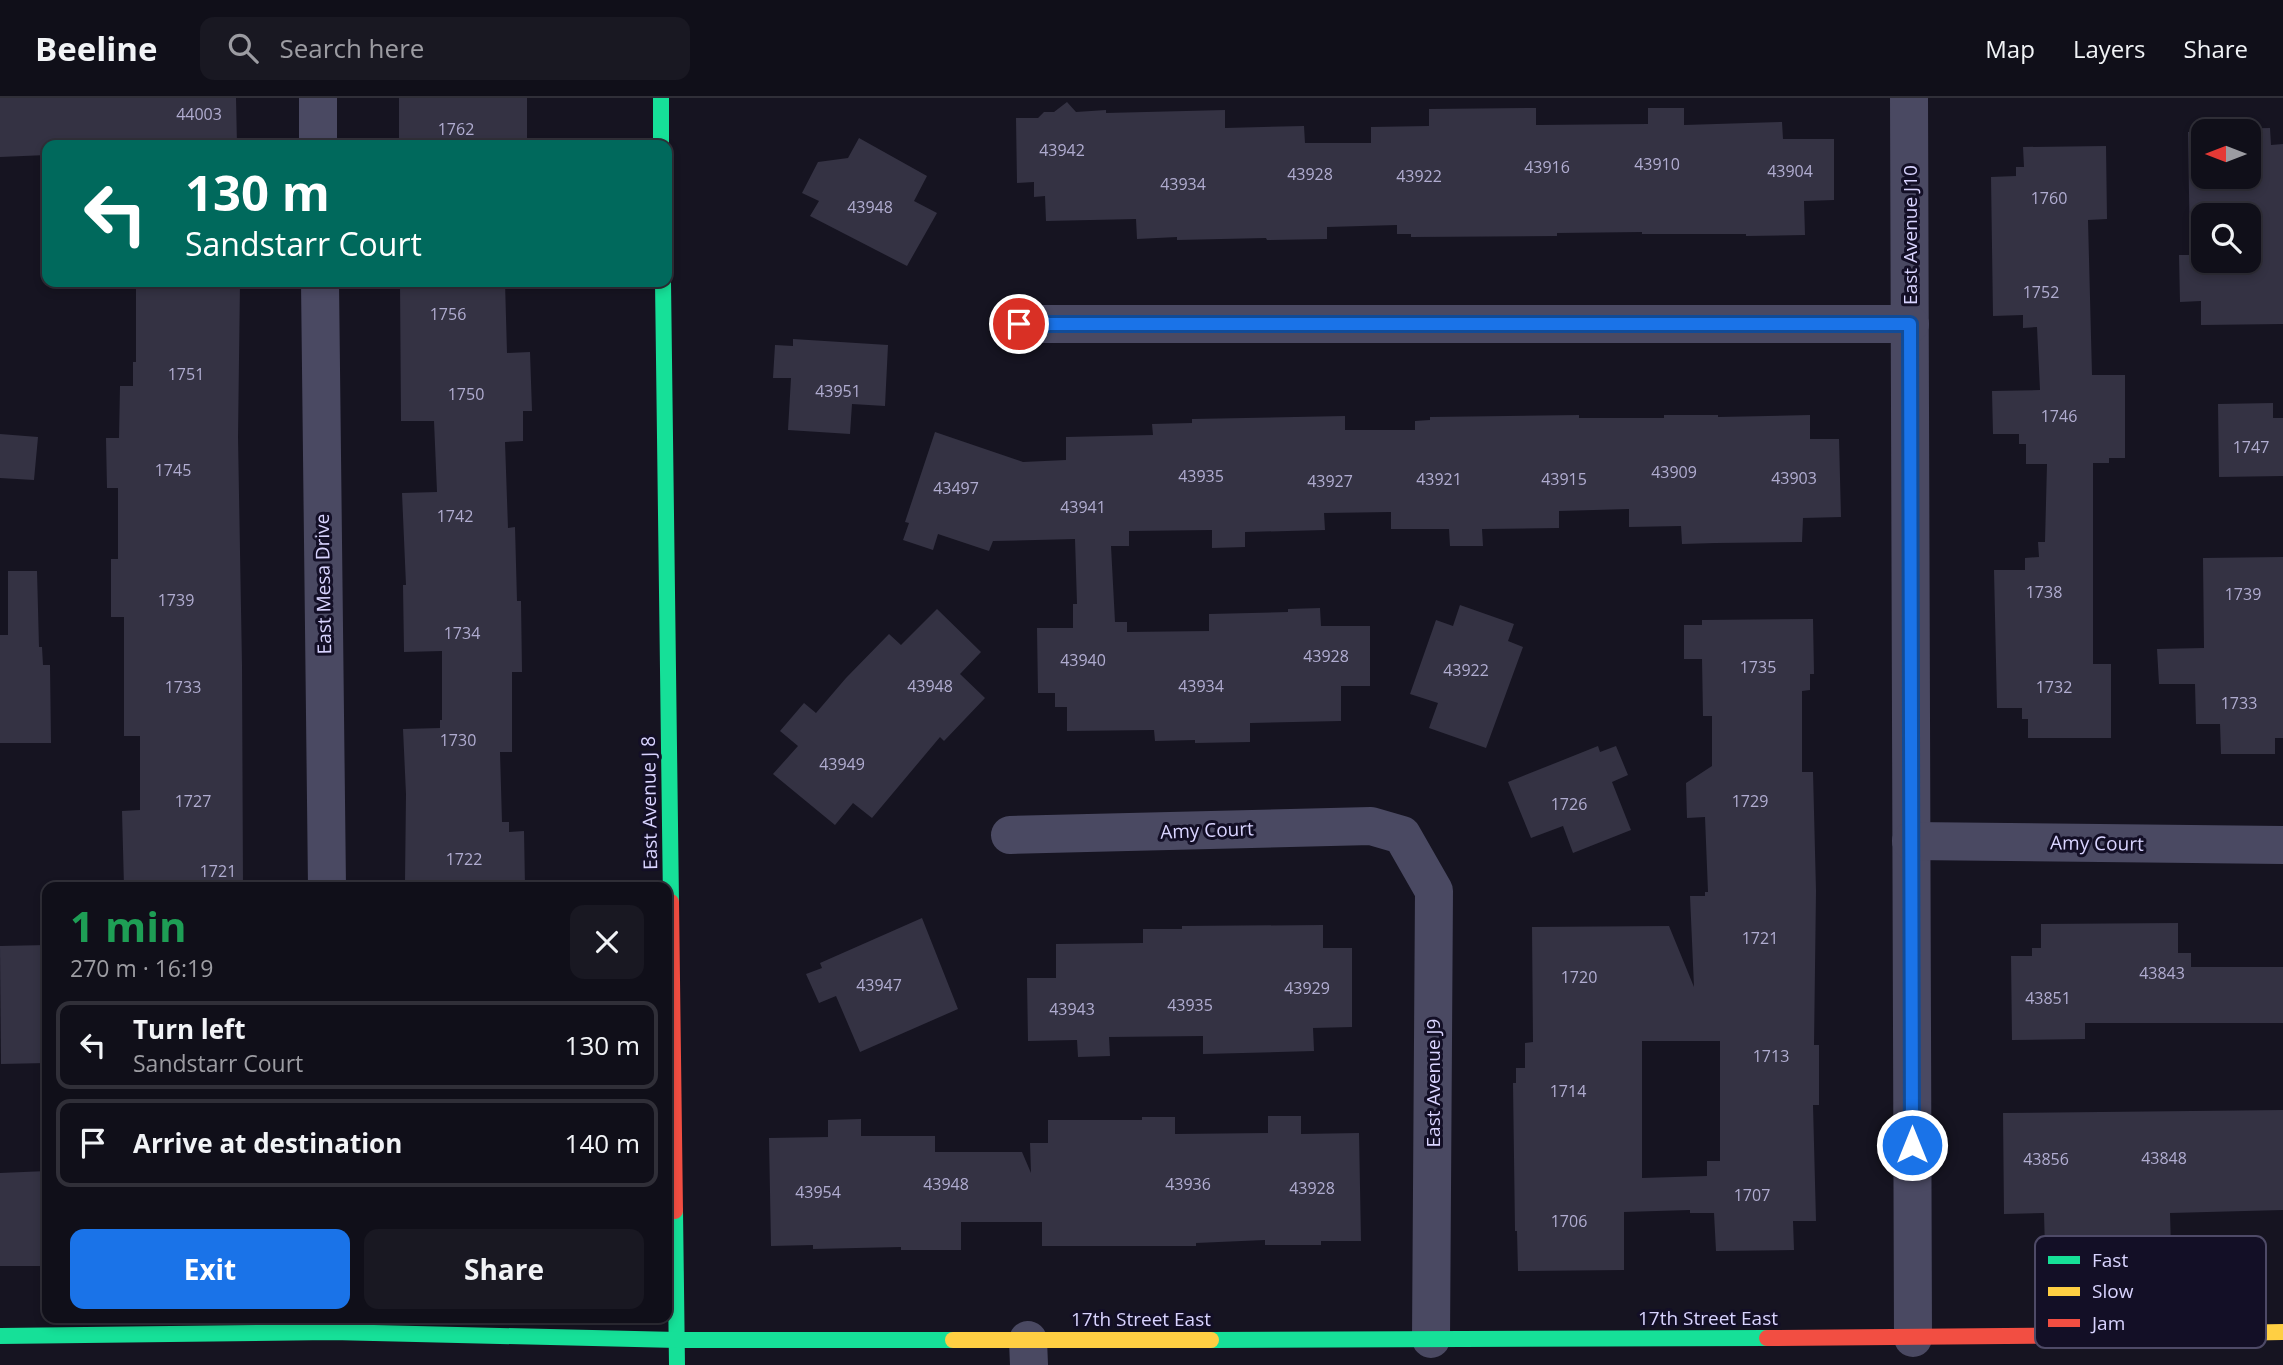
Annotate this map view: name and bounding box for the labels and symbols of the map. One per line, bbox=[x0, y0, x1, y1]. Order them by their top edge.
house number: 44003 bbox=[176, 103, 222, 125]
house number: 1762 bbox=[438, 118, 474, 140]
north arrow bbox=[2191, 119, 2261, 189]
house number: 43942 bbox=[1039, 139, 1085, 161]
house number: 43910 bbox=[1634, 153, 1680, 175]
house number: 43916 bbox=[1524, 156, 1570, 178]
house number: 43904 bbox=[1767, 160, 1813, 182]
house number: 43928 bbox=[1287, 163, 1333, 185]
house number: 43922 bbox=[1396, 165, 1442, 187]
street label: East Avenue J10 bbox=[1897, 165, 1923, 305]
house number: 43934 bbox=[1160, 173, 1206, 195]
house number: 1760 bbox=[2031, 187, 2067, 209]
house number: 43948 bbox=[847, 196, 893, 218]
house number: 1752 bbox=[2023, 281, 2059, 303]
pin bbox=[989, 294, 1049, 354]
house number: 1756 bbox=[430, 303, 466, 325]
house number: 1751 bbox=[168, 363, 204, 385]
house number: 43951 bbox=[815, 380, 861, 402]
house number: 1750 bbox=[448, 383, 484, 405]
house number: 1746 bbox=[2041, 405, 2077, 427]
house number: 1747 bbox=[2233, 436, 2269, 458]
house number: 1745 bbox=[155, 459, 191, 481]
house number: 43909 bbox=[1651, 461, 1697, 483]
house number: 43935 bbox=[1178, 465, 1224, 487]
house number: 43903 bbox=[1771, 467, 1817, 489]
house number: 43921 bbox=[1416, 468, 1462, 490]
house number: 43915 bbox=[1541, 468, 1587, 490]
house number: 43927 bbox=[1307, 470, 1353, 492]
house number: 43497 bbox=[933, 477, 979, 499]
house number: 43941 bbox=[1060, 496, 1106, 518]
house number: 1742 bbox=[437, 505, 473, 527]
street label: East Mesa Drive bbox=[309, 513, 337, 655]
house number: 1738 bbox=[2026, 581, 2062, 603]
house number: 1739 bbox=[2225, 583, 2261, 605]
house number: 1739 bbox=[158, 589, 194, 611]
house number: 1734 bbox=[444, 622, 480, 644]
house number: 43928 bbox=[1303, 645, 1349, 667]
house number: 43940 bbox=[1060, 649, 1106, 671]
house number: 1735 bbox=[1740, 656, 1776, 678]
house number: 43922 bbox=[1443, 659, 1489, 681]
house number: 43948 bbox=[907, 675, 953, 697]
house number: 43934 bbox=[1178, 675, 1224, 697]
house number: 1733 bbox=[165, 676, 201, 698]
house number: 1732 bbox=[2036, 676, 2072, 698]
house number: 1733 bbox=[2221, 692, 2257, 714]
house number: 1730 bbox=[440, 729, 476, 751]
street label: East Avenue J 8 bbox=[635, 736, 663, 870]
house number: 43949 bbox=[819, 753, 865, 775]
house number: 1727 bbox=[175, 790, 211, 812]
house number: 1729 bbox=[1732, 790, 1768, 812]
house number: 1726 bbox=[1551, 793, 1587, 815]
street label: Amy Court bbox=[1160, 815, 1254, 845]
street label: Amy Court bbox=[2050, 829, 2144, 857]
house number: 1722 bbox=[446, 848, 482, 870]
house number: 1721 bbox=[200, 860, 236, 882]
house number: 1721 bbox=[1742, 927, 1778, 949]
house number: 43843 bbox=[2139, 962, 2185, 984]
house number: 1720 bbox=[1561, 966, 1597, 988]
house number: 43947 bbox=[856, 974, 902, 996]
house number: 43929 bbox=[1284, 977, 1330, 999]
house number: 43851 bbox=[2025, 987, 2071, 1009]
house number: 43935 bbox=[1167, 994, 1213, 1016]
house number: 43943 bbox=[1049, 998, 1095, 1020]
street label: East Avenue J9 bbox=[1420, 1019, 1446, 1147]
house number: 1713 bbox=[1753, 1045, 1789, 1067]
house number: 1714 bbox=[1550, 1080, 1586, 1102]
position arrow bbox=[1875, 1108, 1949, 1182]
house number: 43848 bbox=[2141, 1147, 2187, 1169]
house number: 43856 bbox=[2023, 1148, 2069, 1170]
house number: 43948 bbox=[923, 1173, 969, 1195]
house number: 43936 bbox=[1165, 1173, 1211, 1195]
house number: 43928 bbox=[1289, 1177, 1335, 1199]
house number: 43954 bbox=[795, 1181, 841, 1203]
house number: 1707 bbox=[1734, 1184, 1770, 1206]
house number: 1706 bbox=[1551, 1210, 1587, 1232]
legend bbox=[2035, 1236, 2266, 1348]
text: Fast bbox=[2092, 1247, 2128, 1273]
text: Slow bbox=[2092, 1278, 2134, 1304]
street label: 17th Street East bbox=[1638, 1305, 1778, 1331]
street label: 17th Street East bbox=[1071, 1306, 1211, 1332]
text: Jam bbox=[2090, 1310, 2125, 1336]

